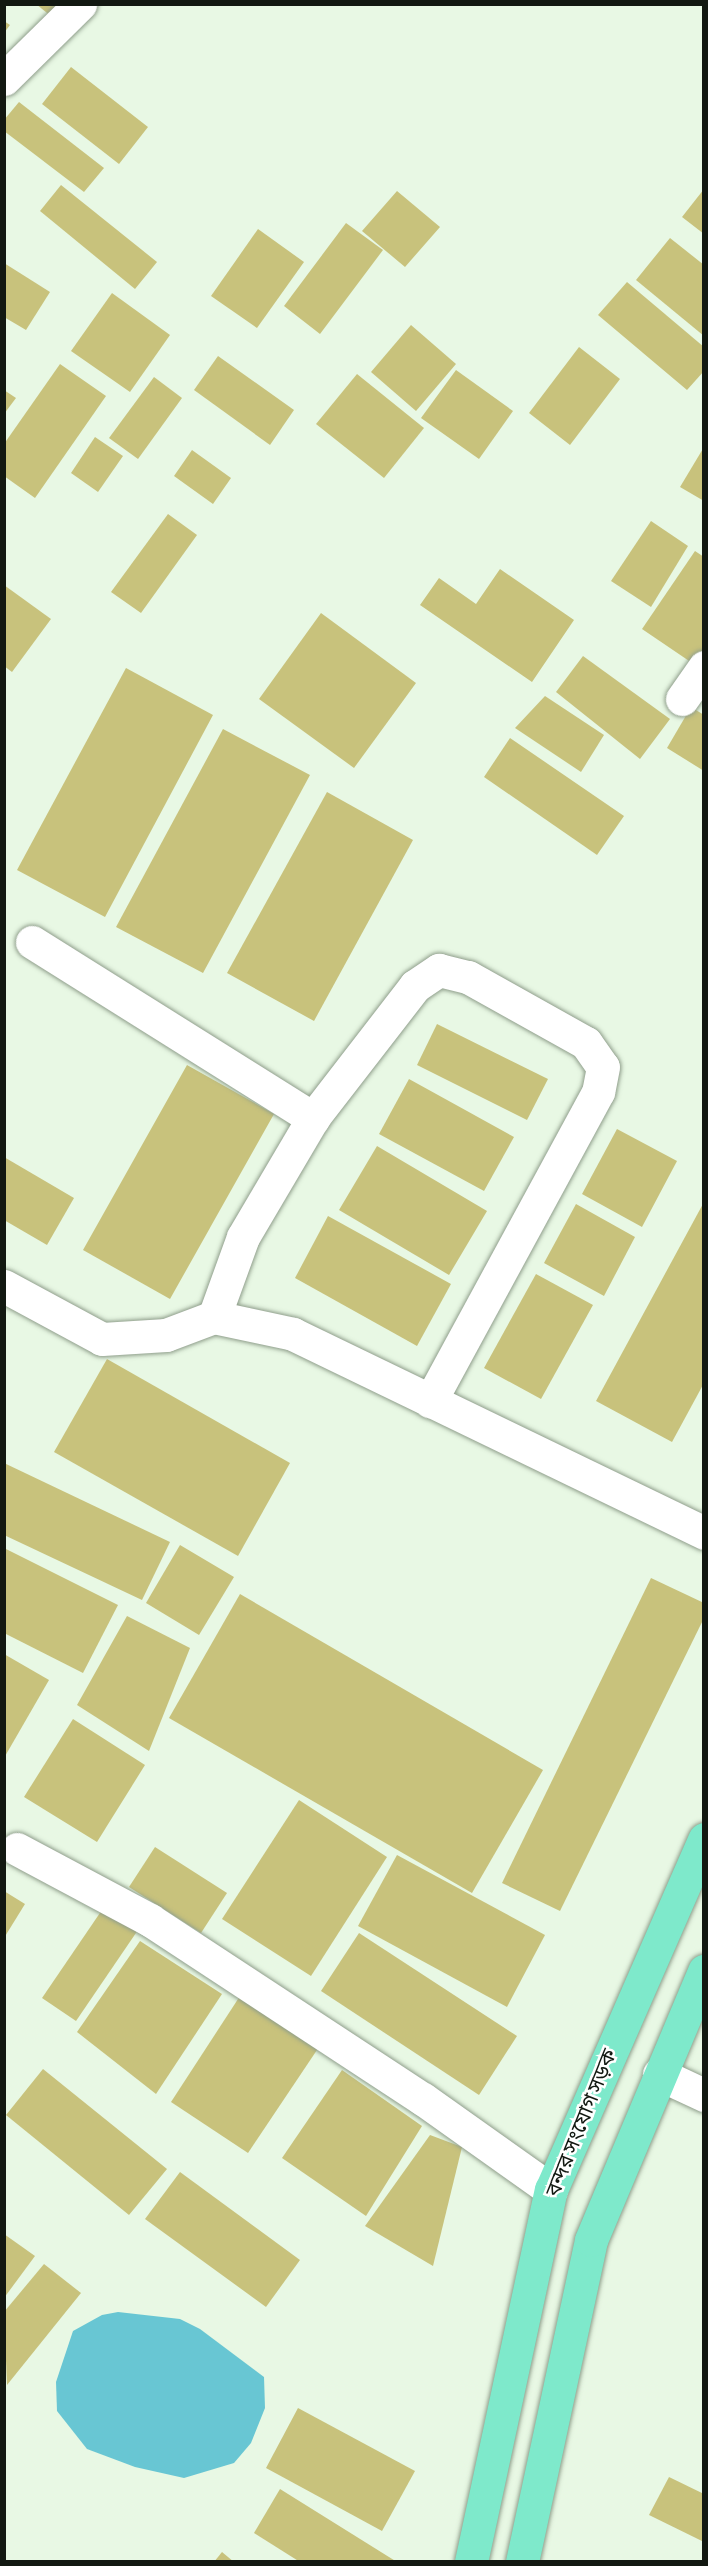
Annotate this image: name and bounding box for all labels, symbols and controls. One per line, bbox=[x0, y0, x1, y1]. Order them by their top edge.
street label: বন্দর সংযোগ সড়ক bbox=[541, 2046, 623, 2200]

